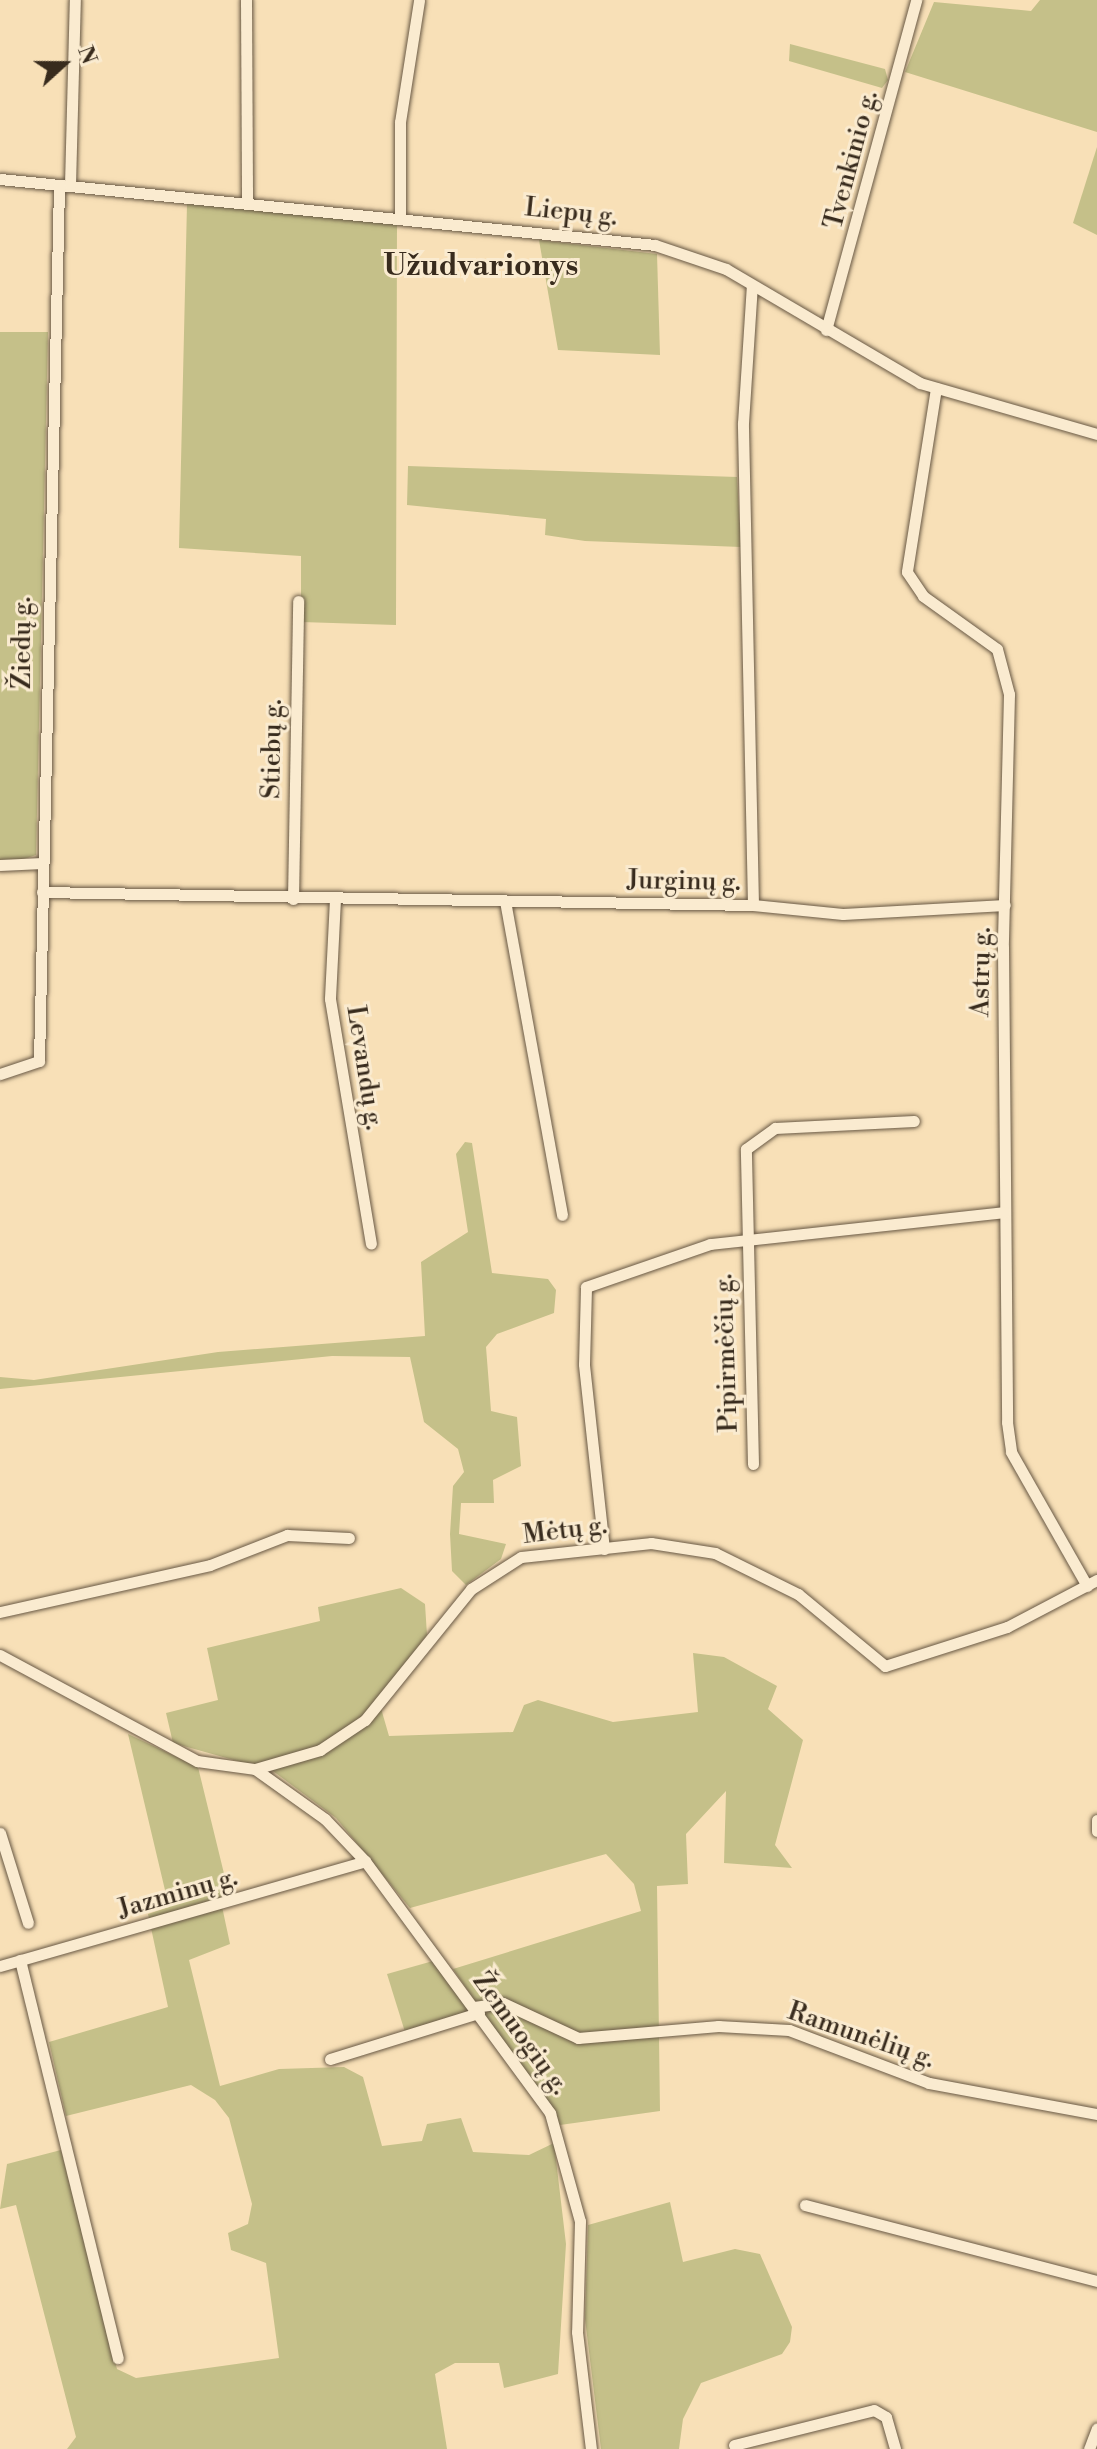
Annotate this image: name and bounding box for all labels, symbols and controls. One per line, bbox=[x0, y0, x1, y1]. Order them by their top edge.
north arrow bbox=[24, 24, 104, 104]
text: N bbox=[71, 42, 103, 68]
street label: Tvenkinio g. bbox=[819, 87, 885, 233]
street label: Liepų g. bbox=[523, 193, 619, 233]
district label: Užudvarionys bbox=[384, 248, 578, 284]
street label: Žiedų g. bbox=[7, 597, 39, 689]
street label: Stiebų g. bbox=[257, 699, 289, 799]
street label: Jurginų g. bbox=[627, 865, 741, 899]
street label: Astrų g. bbox=[966, 927, 998, 1017]
street label: Levandų g. bbox=[339, 1003, 389, 1133]
street label: Pipirmėčių g. bbox=[709, 1273, 745, 1433]
street label: Mėtų g. bbox=[521, 1510, 609, 1552]
street label: Jazminų g. bbox=[115, 1862, 241, 1926]
street label: Žemuogių g. bbox=[465, 1967, 575, 2101]
street label: Ramunėlių g. bbox=[783, 1996, 939, 2076]

